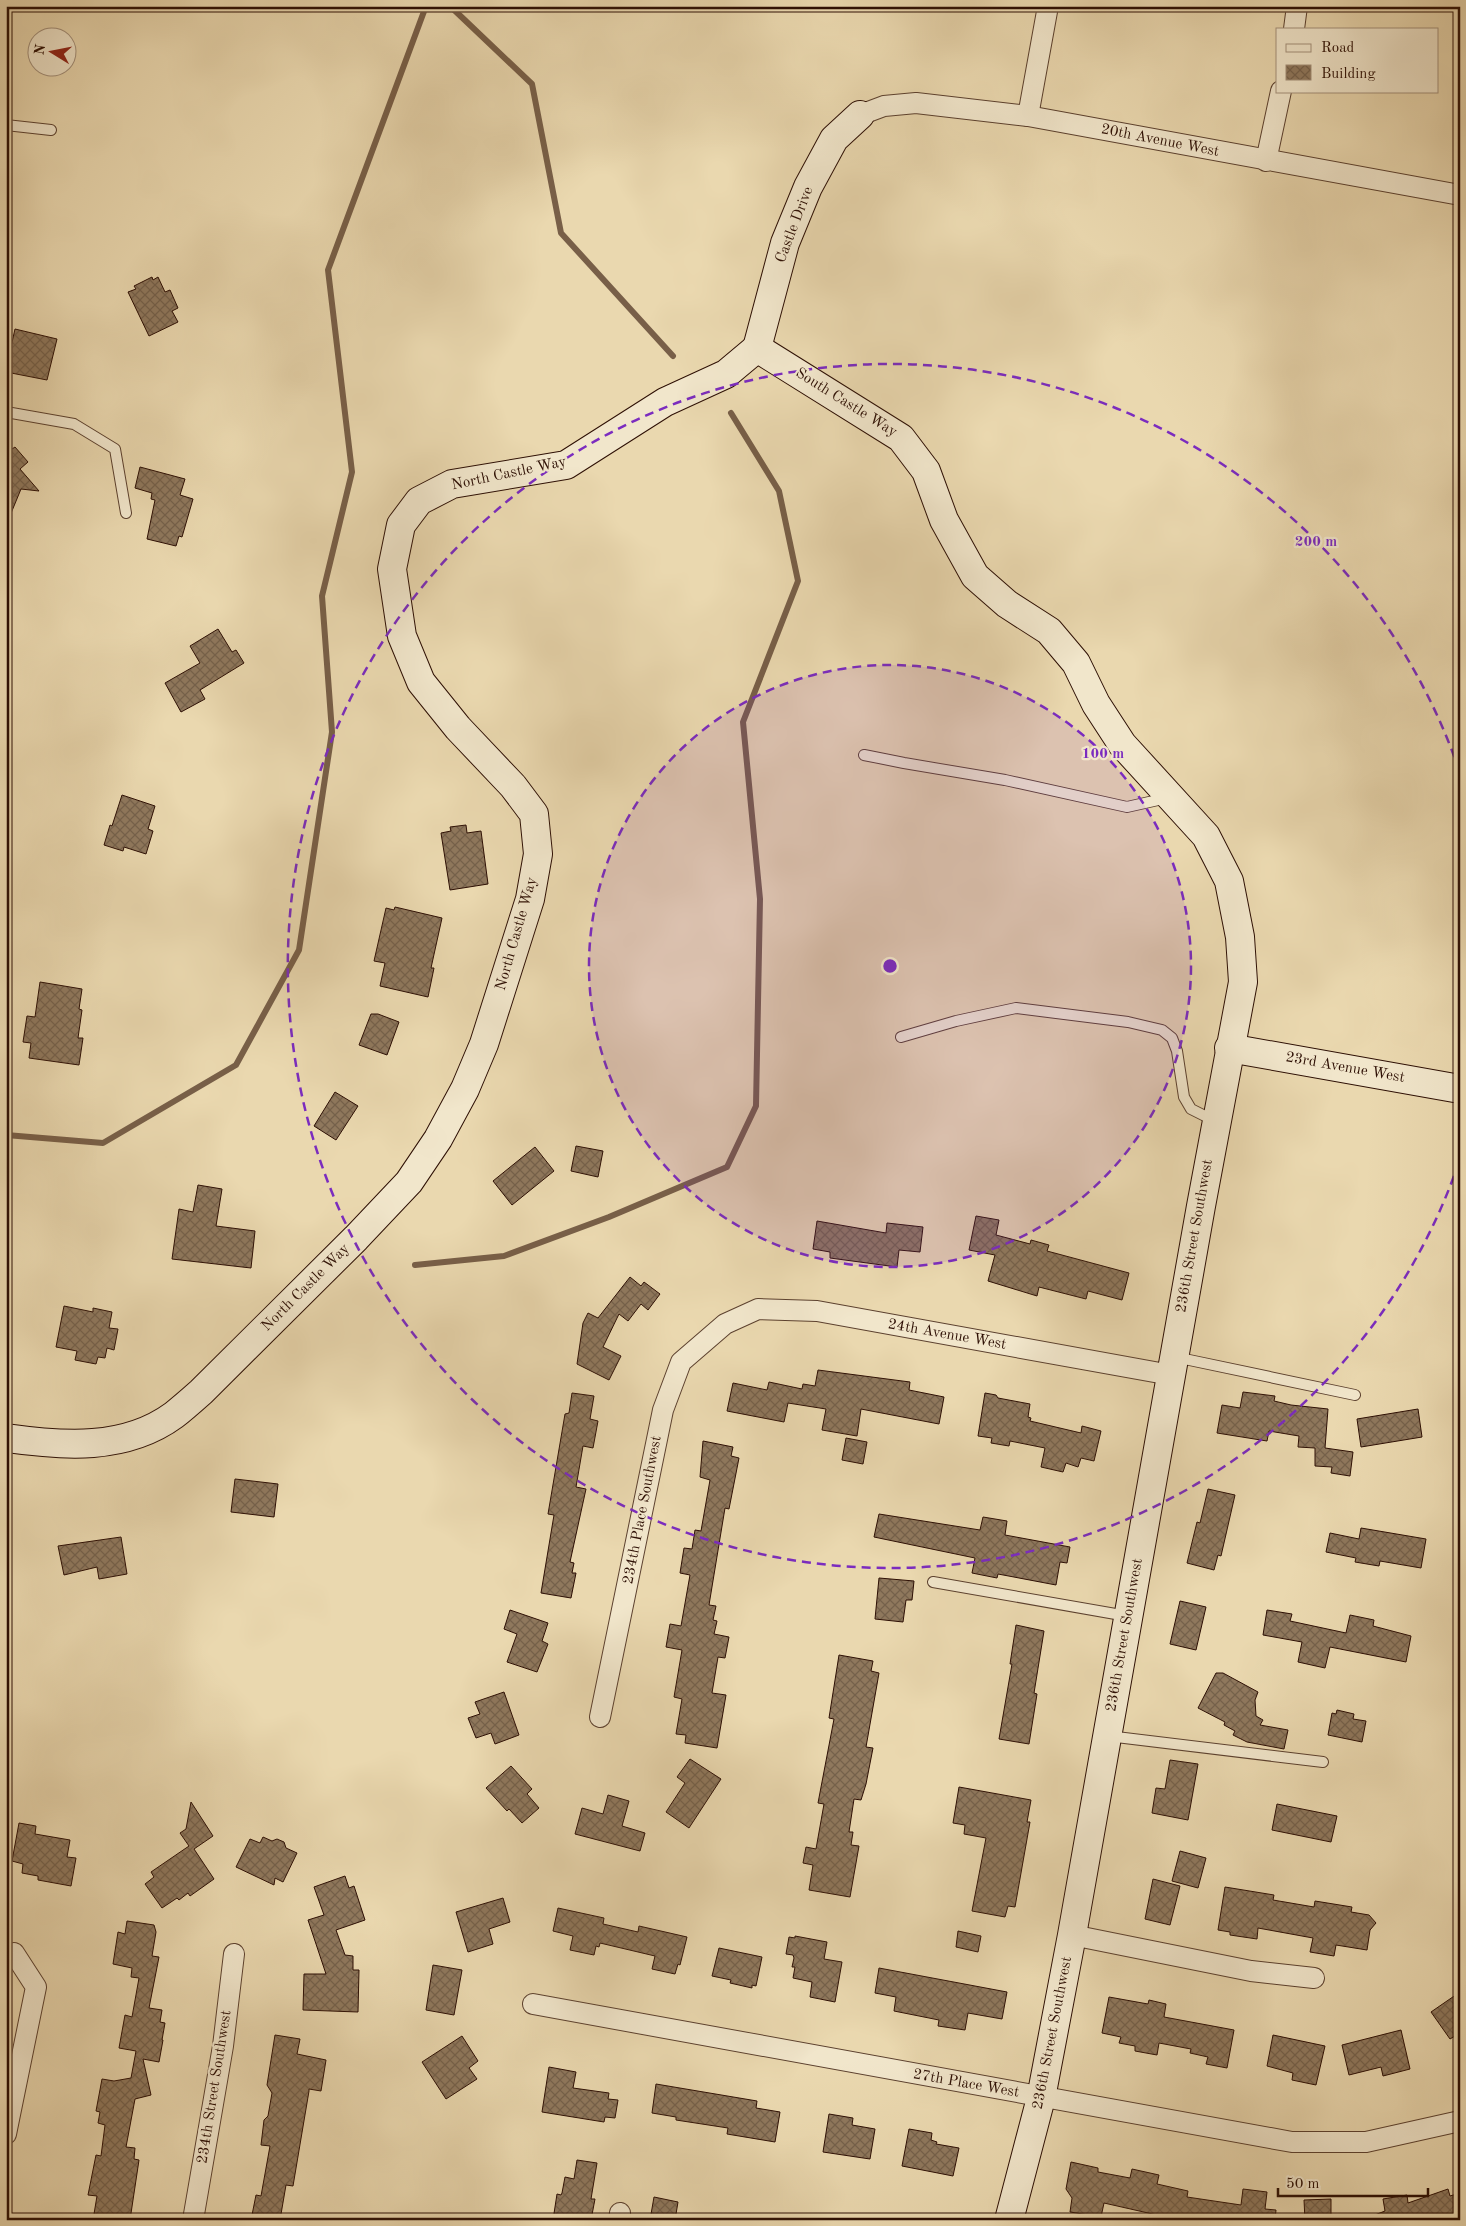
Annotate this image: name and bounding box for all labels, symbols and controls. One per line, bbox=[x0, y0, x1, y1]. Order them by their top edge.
north arrow bbox=[28, 28, 78, 78]
legend bbox=[1276, 28, 1438, 92]
text: Road bbox=[1321, 41, 1355, 56]
text: N bbox=[32, 43, 48, 56]
text: Building bbox=[1321, 67, 1376, 82]
street label: 20th Avenue West bbox=[1100, 122, 1220, 160]
street label: Castle Drive bbox=[774, 185, 816, 265]
street label: South Castle Way bbox=[793, 366, 899, 440]
street label: North Castle Way bbox=[450, 454, 568, 494]
text: 200 m bbox=[1295, 535, 1337, 550]
text: 100 m bbox=[1082, 747, 1124, 762]
street label: North Castle Way bbox=[494, 876, 540, 992]
centre of rings bbox=[881, 957, 899, 975]
street label: 23rd Avenue West bbox=[1284, 1050, 1406, 1086]
street label: 236th Street Southwest bbox=[1174, 1158, 1216, 1314]
street label: North Castle Way bbox=[259, 1241, 353, 1335]
street label: 24th Avenue West bbox=[887, 1317, 1007, 1353]
street label: 234th Place Southwest bbox=[621, 1435, 665, 1585]
street label: 236th Street Southwest bbox=[1104, 1557, 1146, 1713]
street label: 236th Street Southwest bbox=[1031, 1955, 1075, 2111]
street label: 234th Street Southwest bbox=[195, 2009, 235, 2165]
street label: 27th Place West bbox=[912, 2067, 1020, 2101]
scale bar bbox=[1278, 2166, 1428, 2198]
text: 50 m bbox=[1286, 2177, 1320, 2192]

